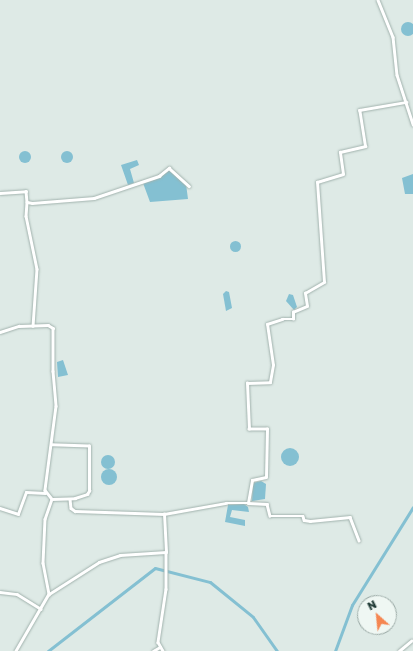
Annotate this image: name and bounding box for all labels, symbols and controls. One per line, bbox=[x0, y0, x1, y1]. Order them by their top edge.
north arrow bbox=[357, 595, 397, 635]
text: N bbox=[365, 597, 378, 612]

